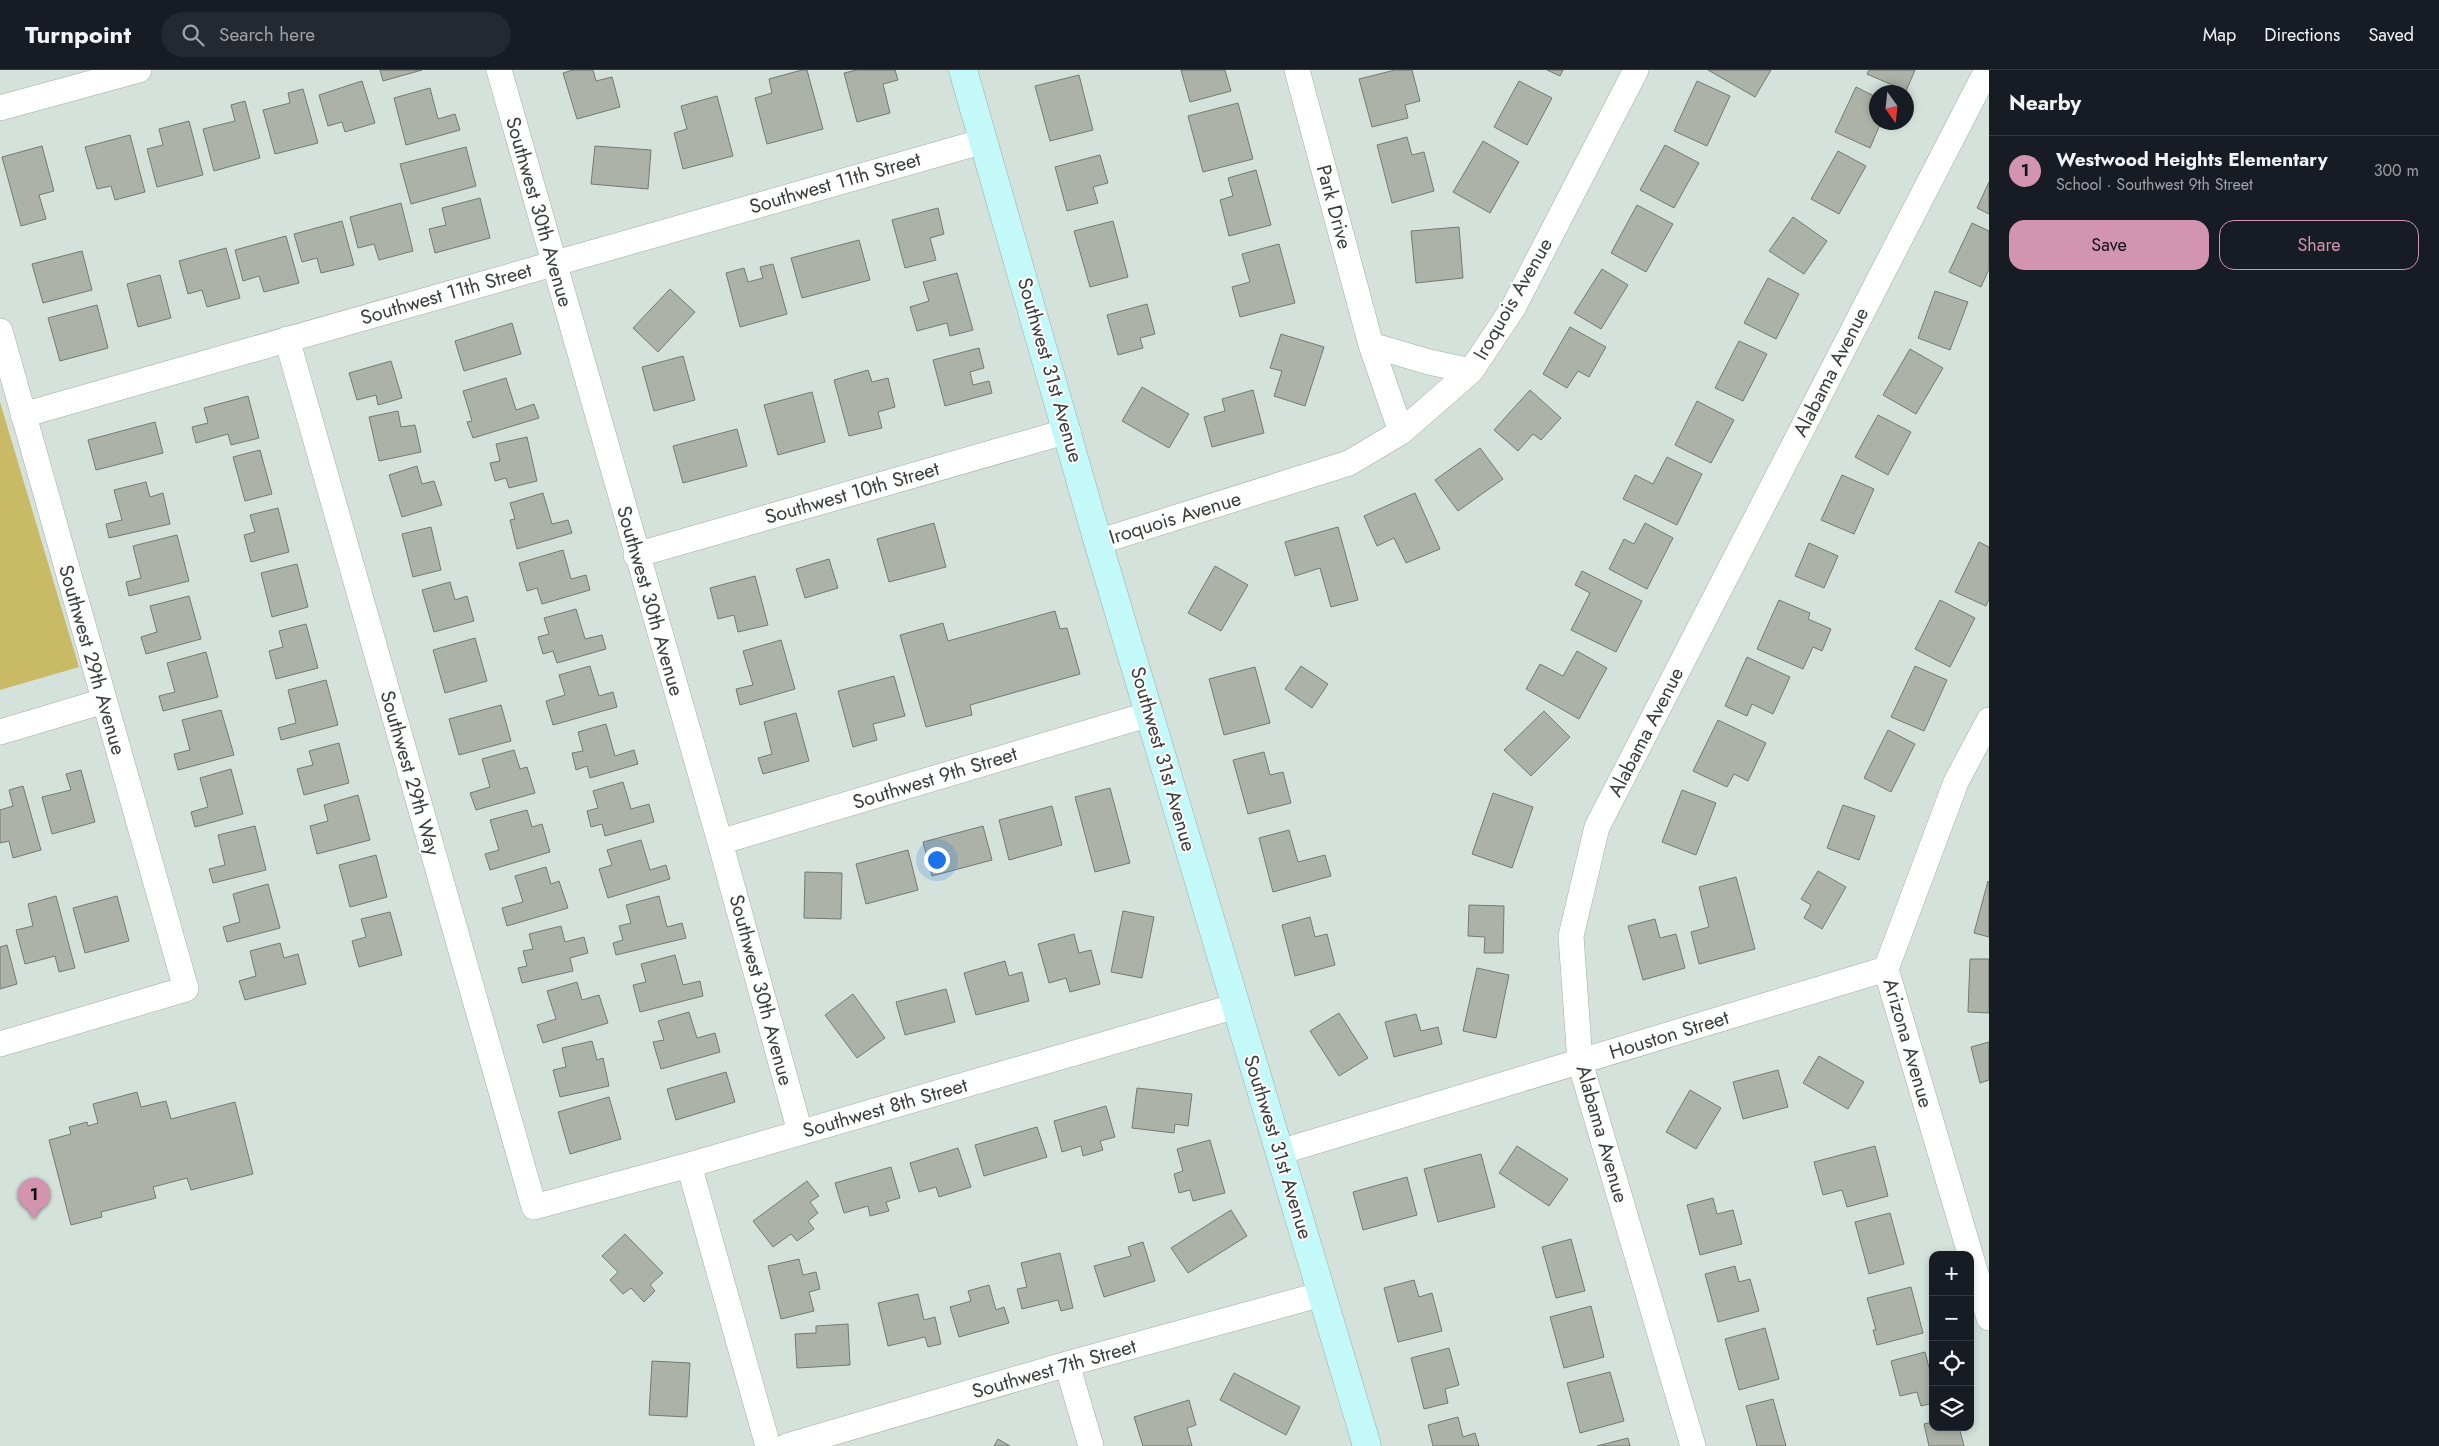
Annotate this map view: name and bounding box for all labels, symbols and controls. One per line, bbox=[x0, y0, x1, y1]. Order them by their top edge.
search box bbox=[161, 12, 511, 57]
text: Turnpoint bbox=[25, 17, 131, 52]
icon: search bbox=[179, 21, 207, 49]
text: Search here bbox=[219, 21, 315, 48]
text: Map bbox=[2203, 22, 2236, 48]
text: Directions bbox=[2264, 22, 2340, 48]
text: Saved bbox=[2368, 22, 2414, 48]
north arrow bbox=[1869, 85, 1914, 130]
text: Nearby bbox=[2009, 88, 2081, 118]
street label: Southwest 30th Avenue bbox=[498, 114, 580, 310]
street label: Southwest 11th Street bbox=[746, 145, 924, 221]
text: Westwood Heights Elementary bbox=[2056, 146, 2328, 173]
text: 1 bbox=[2021, 159, 2029, 182]
text: 300 m bbox=[2374, 159, 2419, 182]
street label: Park Drive bbox=[1309, 162, 1359, 252]
text: School · Southwest 9th Street bbox=[2056, 173, 2253, 196]
button: Save bbox=[2009, 220, 2209, 270]
button: Share bbox=[2219, 220, 2419, 270]
street label: Iroquois Avenue bbox=[1466, 233, 1560, 365]
street label: Southwest 11th Street bbox=[357, 256, 535, 332]
street label: Southwest 31st Avenue bbox=[1010, 274, 1090, 466]
street label: Alabama Avenue bbox=[1786, 302, 1876, 442]
street label: Southwest 10th Street bbox=[761, 454, 943, 532]
street label: Iroquois Avenue bbox=[1105, 484, 1245, 552]
street label: Southwest 30th Avenue bbox=[609, 503, 691, 699]
street label: Southwest 29th Avenue bbox=[51, 562, 133, 758]
street label: Alabama Avenue bbox=[1601, 662, 1691, 802]
street label: Southwest 31st Avenue bbox=[1123, 663, 1203, 855]
street label: Southwest 29th Way bbox=[373, 687, 447, 859]
street label: Southwest 9th Street bbox=[849, 739, 1021, 817]
your location bbox=[924, 847, 950, 873]
street label: Southwest 30th Avenue bbox=[722, 891, 800, 1089]
street label: Arizona Avenue bbox=[1876, 975, 1940, 1111]
street label: Houston Street bbox=[1606, 1003, 1733, 1067]
street label: Southwest 31st Avenue bbox=[1236, 1051, 1320, 1243]
street label: Alabama Avenue bbox=[1568, 1062, 1636, 1206]
street label: Southwest 8th Street bbox=[799, 1071, 971, 1145]
pin: 1 bbox=[18, 1178, 50, 1219]
map controls bbox=[1929, 1251, 1974, 1431]
button: + bbox=[1929, 1251, 1974, 1296]
button: − bbox=[1929, 1296, 1974, 1341]
street label: Southwest 7th Street bbox=[969, 1332, 1140, 1406]
button: locate bbox=[1929, 1341, 1974, 1386]
button: layers bbox=[1929, 1386, 1974, 1431]

